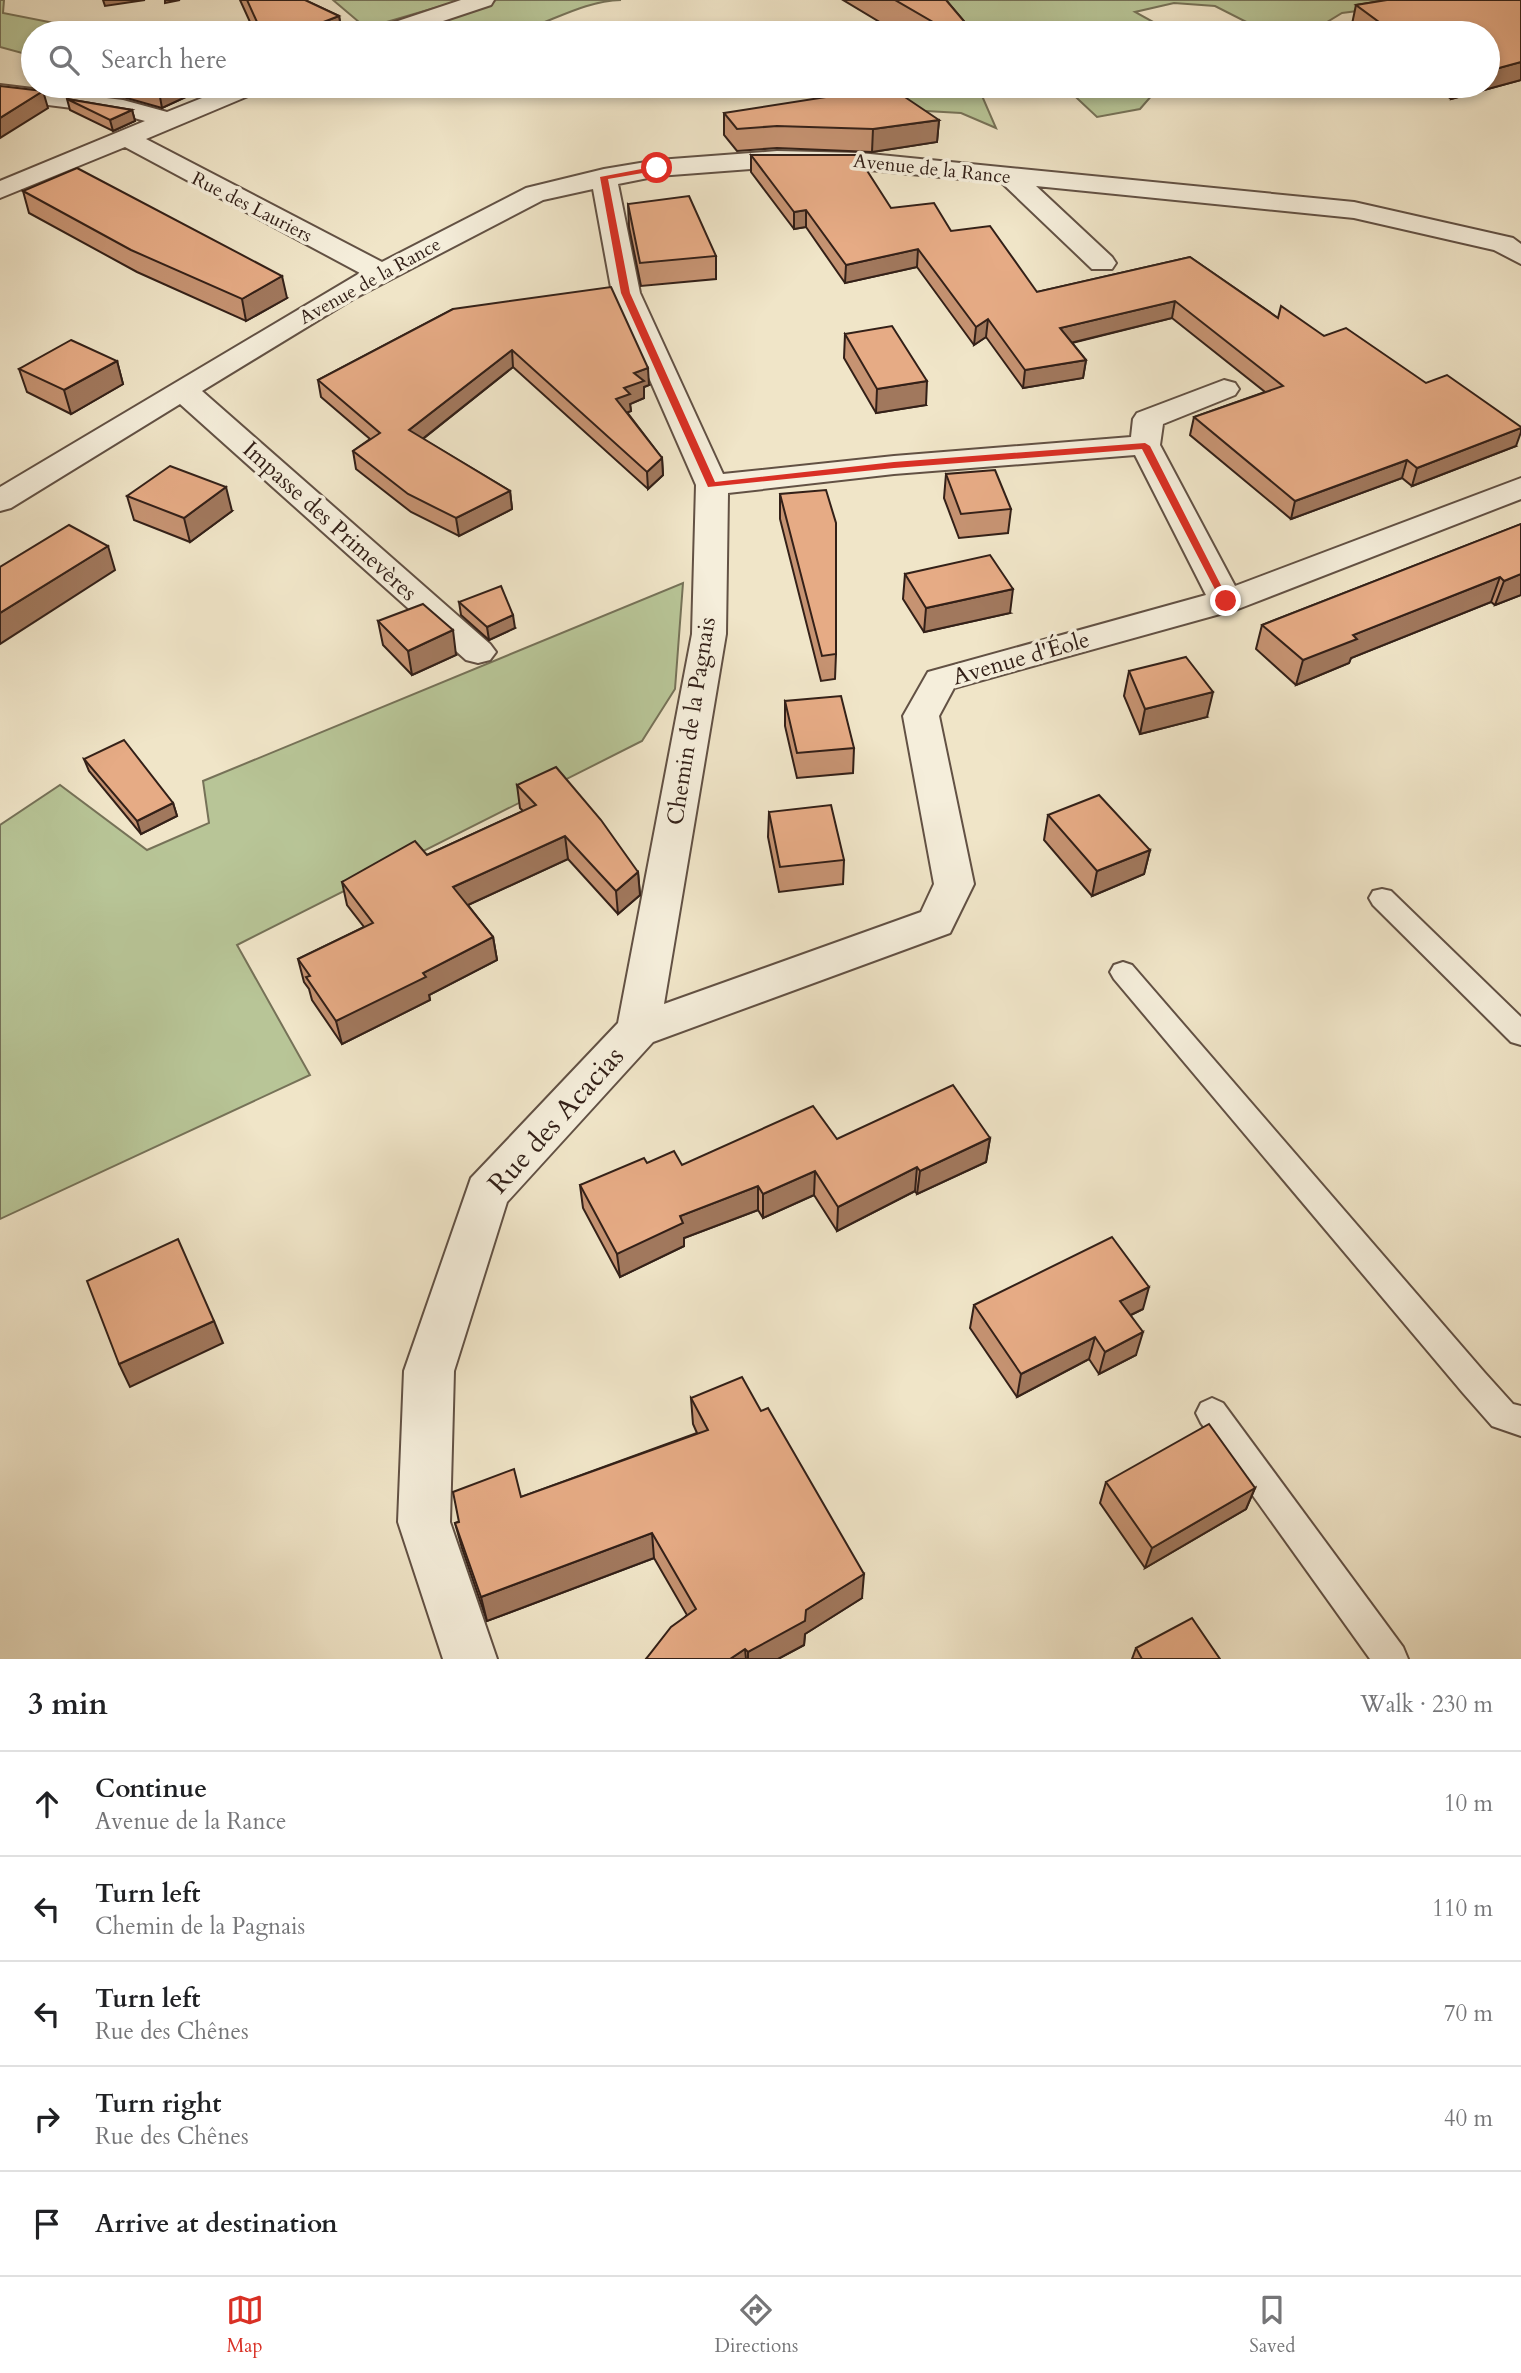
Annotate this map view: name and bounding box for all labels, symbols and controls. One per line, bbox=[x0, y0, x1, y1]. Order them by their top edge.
search box bbox=[21, 21, 1500, 98]
icon: search bbox=[45, 41, 83, 79]
text: Search here bbox=[101, 42, 227, 77]
street label: Avenue de la Rance bbox=[852, 148, 1012, 190]
route start bbox=[641, 152, 672, 183]
street label: Rue des Lauriers bbox=[187, 165, 317, 249]
street label: Avenue de la Rance bbox=[295, 231, 445, 331]
street label: Impasse des Primevères bbox=[236, 434, 424, 608]
route end bbox=[1210, 585, 1241, 616]
street label: Chemin de la Pagnais bbox=[659, 615, 723, 827]
street label: Avenue d'Éole bbox=[949, 624, 1093, 692]
street label: Rue des Acacias bbox=[480, 1038, 632, 1202]
text: 3 min bbox=[28, 1684, 108, 1725]
text: Walk · 230 m bbox=[1360, 1689, 1493, 1720]
text: Continue bbox=[95, 1771, 207, 1806]
icon: ahead bbox=[28, 1785, 66, 1823]
text: 10 m bbox=[1444, 1788, 1493, 1819]
text: Avenue de la Rance bbox=[95, 1806, 286, 1837]
text: Turn left bbox=[95, 1876, 200, 1911]
icon: left bbox=[28, 1890, 66, 1928]
text: 110 m bbox=[1432, 1893, 1493, 1924]
text: Chemin de la Pagnais bbox=[95, 1911, 305, 1942]
text: Turn left bbox=[95, 1981, 200, 2016]
icon: left bbox=[28, 1995, 66, 2033]
text: 70 m bbox=[1444, 1998, 1493, 2029]
text: Rue des Chênes bbox=[95, 2016, 249, 2047]
text: Turn right bbox=[95, 2086, 222, 2121]
icon: right bbox=[28, 2100, 66, 2138]
text: 40 m bbox=[1444, 2103, 1493, 2134]
text: Rue des Chênes bbox=[95, 2121, 249, 2152]
icon: arrive bbox=[28, 2205, 66, 2243]
text: Arrive at destination bbox=[95, 2206, 338, 2241]
tab: Map bbox=[226, 2291, 264, 2359]
tab: Directions bbox=[715, 2291, 798, 2359]
tab: Saved bbox=[1249, 2291, 1295, 2359]

